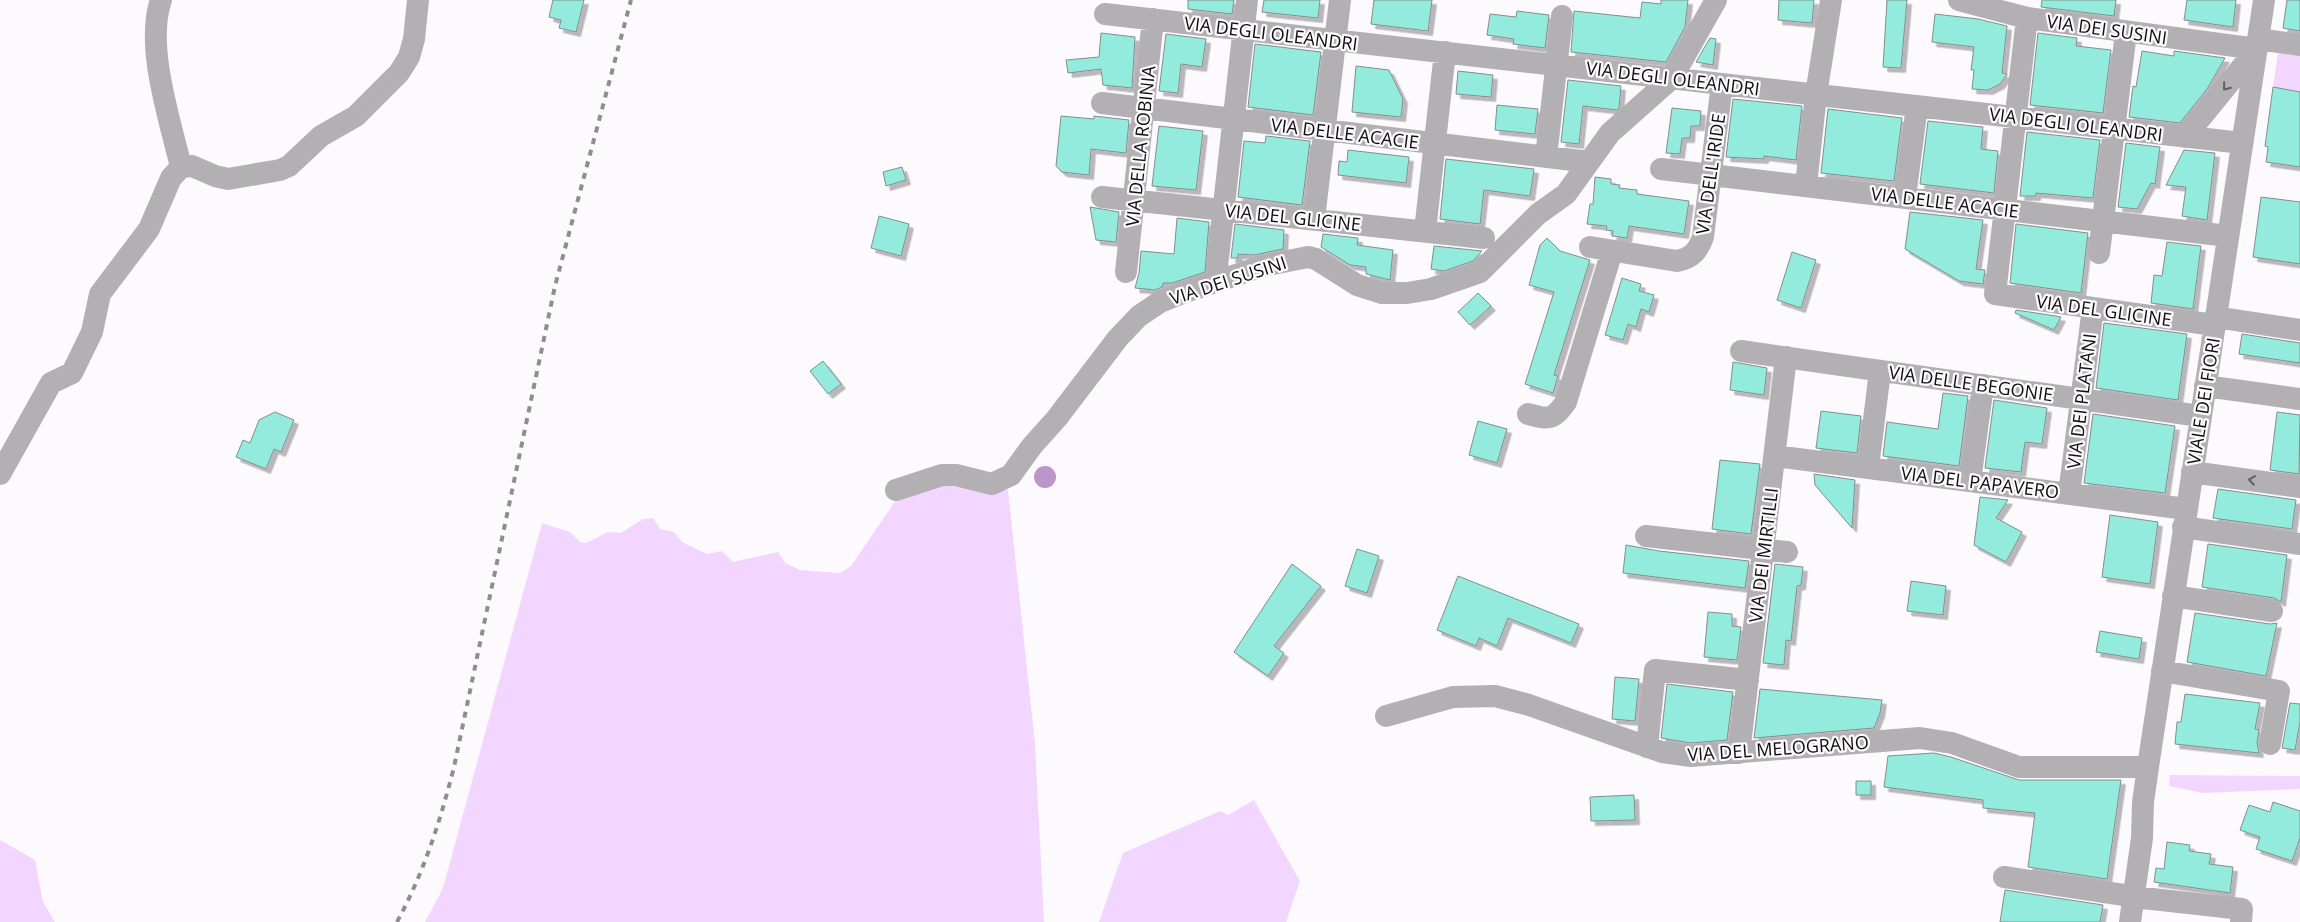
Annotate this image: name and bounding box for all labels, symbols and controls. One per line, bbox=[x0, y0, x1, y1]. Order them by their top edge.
street label: VIA DEI SUSINI bbox=[2045, 9, 2169, 49]
street label: VIA DEGLI OLEANDRI bbox=[1183, 10, 1359, 56]
street label: VIA DEGLI OLEANDRI bbox=[1585, 55, 1761, 101]
street label: VIA DELLA ROBINIA bbox=[1120, 64, 1160, 228]
one-way arrow bbox=[2224, 81, 2232, 90]
street label: VIA DEGLI OLEANDRI bbox=[1988, 101, 2164, 147]
street label: VIA DELLE ACACIE bbox=[1270, 112, 1420, 154]
street label: VIA DELL'IRIDE bbox=[1690, 112, 1730, 236]
street label: VIA DELLE ACACIE bbox=[1870, 181, 2020, 223]
street label: VIA DEL GLICINE bbox=[1224, 198, 1362, 236]
street label: VIA DEI SUSINI bbox=[1167, 250, 1289, 310]
street label: VIA DEL GLICINE bbox=[2035, 289, 2173, 331]
street label: VIA DEI PLATANI bbox=[2061, 332, 2101, 470]
street label: VIALE DEI FIORI bbox=[2181, 336, 2225, 466]
street label: VIA DELLE BEGONIE bbox=[1887, 360, 2055, 406]
street label: VIA DEL PAPAVERO bbox=[1900, 460, 2060, 504]
one-way arrow bbox=[2247, 476, 2256, 486]
street label: VIA DEI MIRTILLI bbox=[1743, 486, 1783, 624]
street label: VIA DEL MELOGRANO bbox=[1687, 730, 1869, 766]

